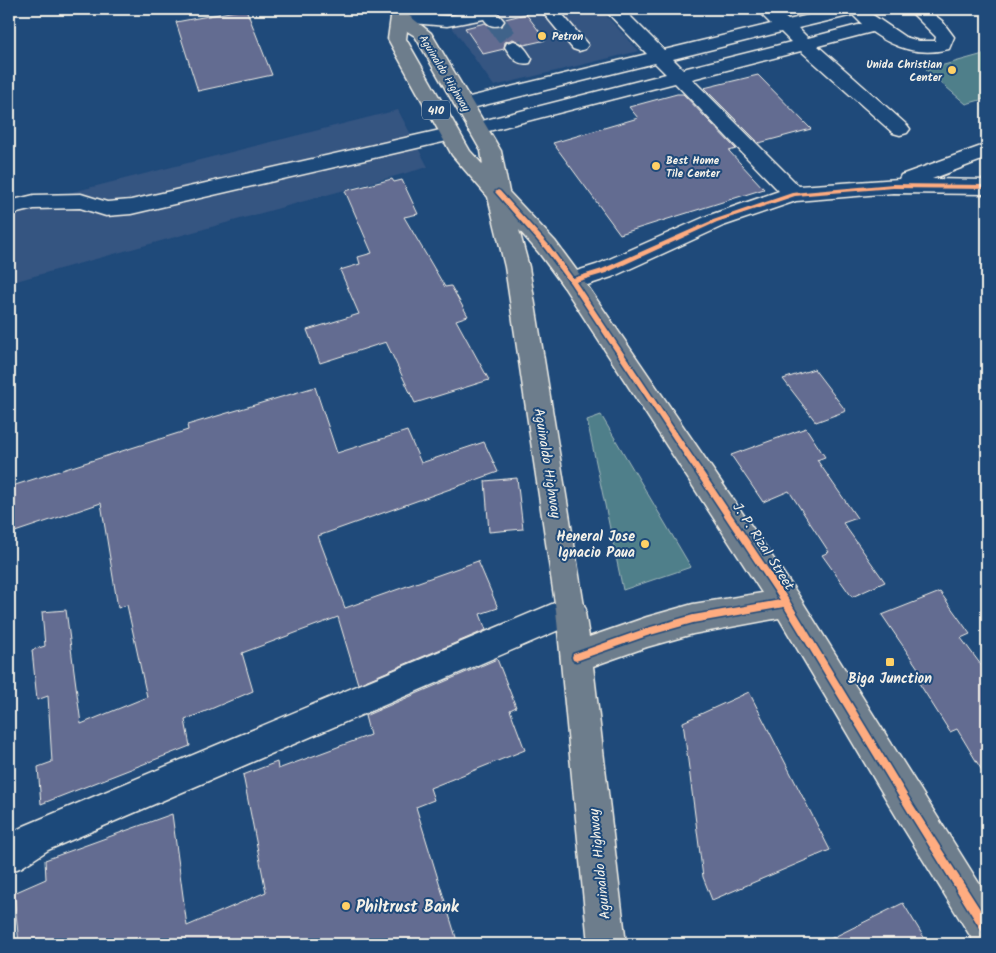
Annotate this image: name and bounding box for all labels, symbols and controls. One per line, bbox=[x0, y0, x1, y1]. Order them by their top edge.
place label: Petron bbox=[552, 28, 583, 46]
marker: Petron bbox=[536, 30, 548, 42]
street label: Aguinaldo Highway bbox=[414, 31, 475, 116]
place label: Unida Christian Center bbox=[866, 56, 943, 87]
marker: Unida Christian Center bbox=[946, 64, 958, 76]
road number: 410 bbox=[422, 100, 450, 120]
place label: Best Home Tile Center bbox=[666, 152, 721, 183]
marker: Best Home Tile Center bbox=[650, 160, 662, 172]
street label: Aguinaldo Highway bbox=[527, 407, 567, 520]
street label: J. P. Rizal Street bbox=[726, 498, 800, 595]
place label: Heneral Jose Ignacio Paua bbox=[557, 526, 635, 564]
marker: Heneral Jose Ignacio Paua bbox=[639, 538, 651, 550]
marker: Biga Junction bbox=[884, 656, 896, 668]
place label: Biga Junction bbox=[848, 668, 932, 690]
street label: Aguinaldo Highway bbox=[583, 807, 617, 920]
place label: Philtrust Bank bbox=[356, 895, 460, 920]
marker: Philtrust Bank bbox=[340, 900, 352, 912]

